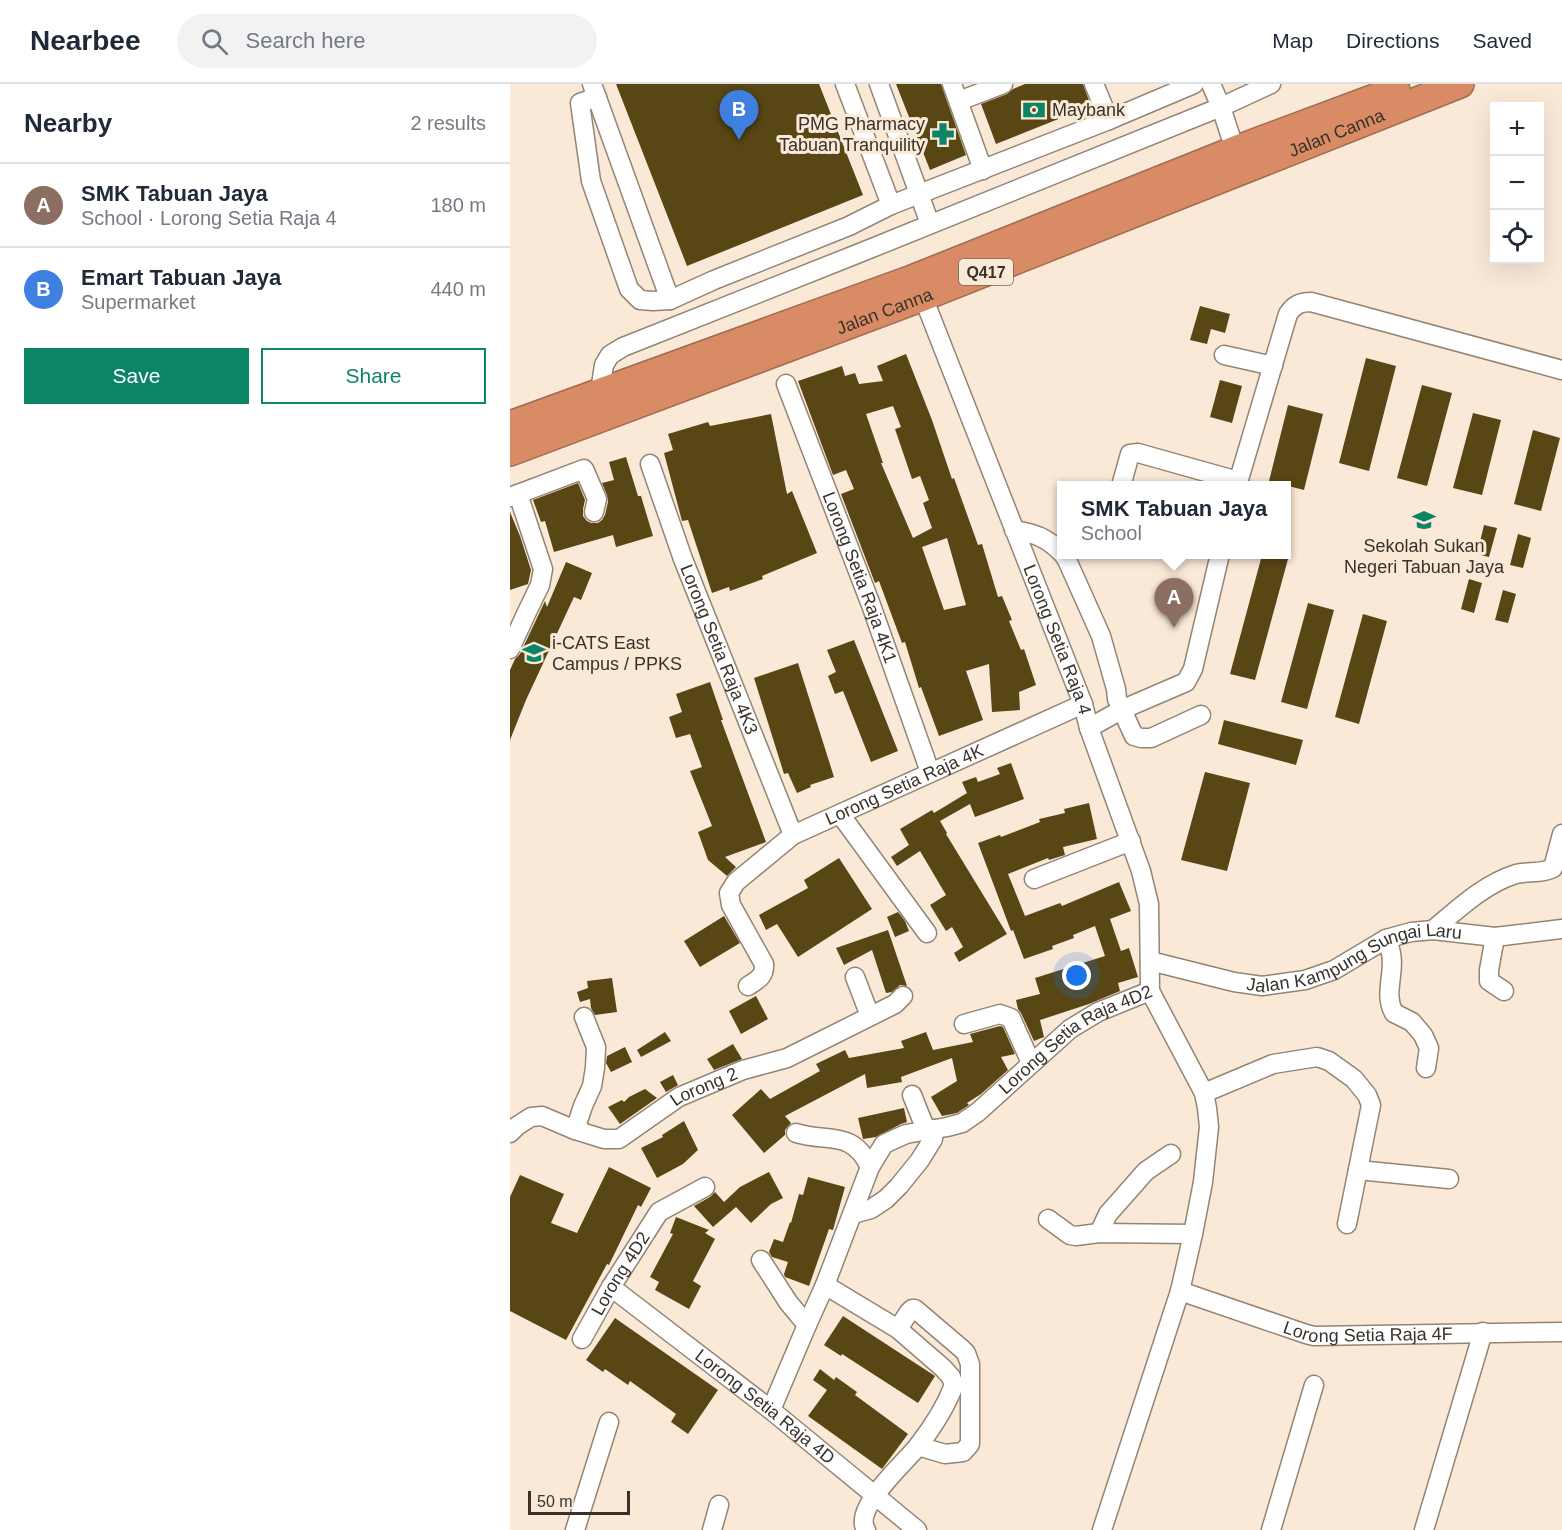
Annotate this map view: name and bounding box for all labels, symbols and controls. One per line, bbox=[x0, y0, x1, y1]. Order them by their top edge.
search box bbox=[177, 14, 597, 68]
text: Nearbee bbox=[30, 25, 141, 56]
icon: search bbox=[198, 25, 231, 58]
text: Search here bbox=[246, 28, 365, 53]
text: Map bbox=[1272, 29, 1313, 52]
text: Directions bbox=[1346, 29, 1439, 52]
text: Saved bbox=[1472, 29, 1532, 52]
pin: B bbox=[720, 91, 758, 140]
bank icon: Maybank bbox=[1021, 97, 1047, 123]
place label: Maybank bbox=[1052, 100, 1126, 120]
map controls bbox=[1490, 102, 1544, 264]
button: + bbox=[1490, 102, 1544, 156]
street label: Jalan Canna bbox=[1286, 105, 1388, 161]
text: Nearby bbox=[24, 108, 112, 138]
text: 2 results bbox=[410, 112, 486, 134]
place label: PMG Pharmacy Tabuan Tranquility bbox=[779, 114, 925, 155]
pharmacy icon: PMG Pharmacy Tabuan Tranquility bbox=[930, 121, 956, 147]
button: − bbox=[1490, 156, 1544, 210]
text: SMK Tabuan Jaya bbox=[81, 181, 268, 206]
text: A bbox=[36, 194, 51, 216]
text: 180 m bbox=[430, 194, 486, 216]
text: School · Lorong Setia Raja 4 bbox=[81, 207, 337, 229]
button: locate bbox=[1490, 210, 1544, 264]
road number: Q417 bbox=[959, 259, 1013, 285]
text: Emart Tabuan Jaya bbox=[81, 265, 281, 290]
text: B bbox=[36, 278, 51, 300]
text: 440 m bbox=[430, 278, 486, 300]
street label: Jalan Canna bbox=[834, 284, 936, 339]
text: Supermarket bbox=[81, 291, 196, 313]
button: Save bbox=[24, 348, 249, 404]
button: Share bbox=[261, 348, 486, 404]
popup bbox=[1057, 481, 1291, 559]
street label: Lorong Setia Raja 4K1 bbox=[818, 489, 901, 666]
text: SMK Tabuan Jaya bbox=[1081, 496, 1267, 521]
school or university icon: Sekolah Sukan Negeri Tabuan Jaya bbox=[1411, 507, 1437, 533]
text: School bbox=[1081, 522, 1142, 544]
place label: Sekolah Sukan Negeri Tabuan Jaya bbox=[1344, 536, 1505, 577]
street label: Lorong Setia Raja 4K3 bbox=[676, 562, 762, 737]
street label: Lorong Setia Raja 4 bbox=[1019, 562, 1095, 716]
pin: A bbox=[1154, 578, 1194, 628]
place label: i-CATS East Campus / PPKS bbox=[552, 633, 682, 674]
school or university icon: i-CATS East Campus / PPKS bbox=[521, 640, 547, 666]
street label: Lorong Setia Raja 4K bbox=[822, 740, 986, 829]
street label: Jalan Kampung Sungai Laru bbox=[1245, 920, 1463, 997]
your location bbox=[1062, 961, 1091, 990]
street label: Lorong Setia Raja 4D2 bbox=[995, 981, 1155, 1098]
street label: Lorong 2 bbox=[666, 1063, 740, 1110]
street label: Lorong 4D2 bbox=[587, 1228, 654, 1319]
street label: Lorong Setia Raja 4F bbox=[1281, 1317, 1453, 1347]
street label: Lorong Setia Raja 4D bbox=[691, 1345, 839, 1468]
scale bar bbox=[528, 1488, 630, 1516]
text: 50 m bbox=[537, 1493, 573, 1510]

